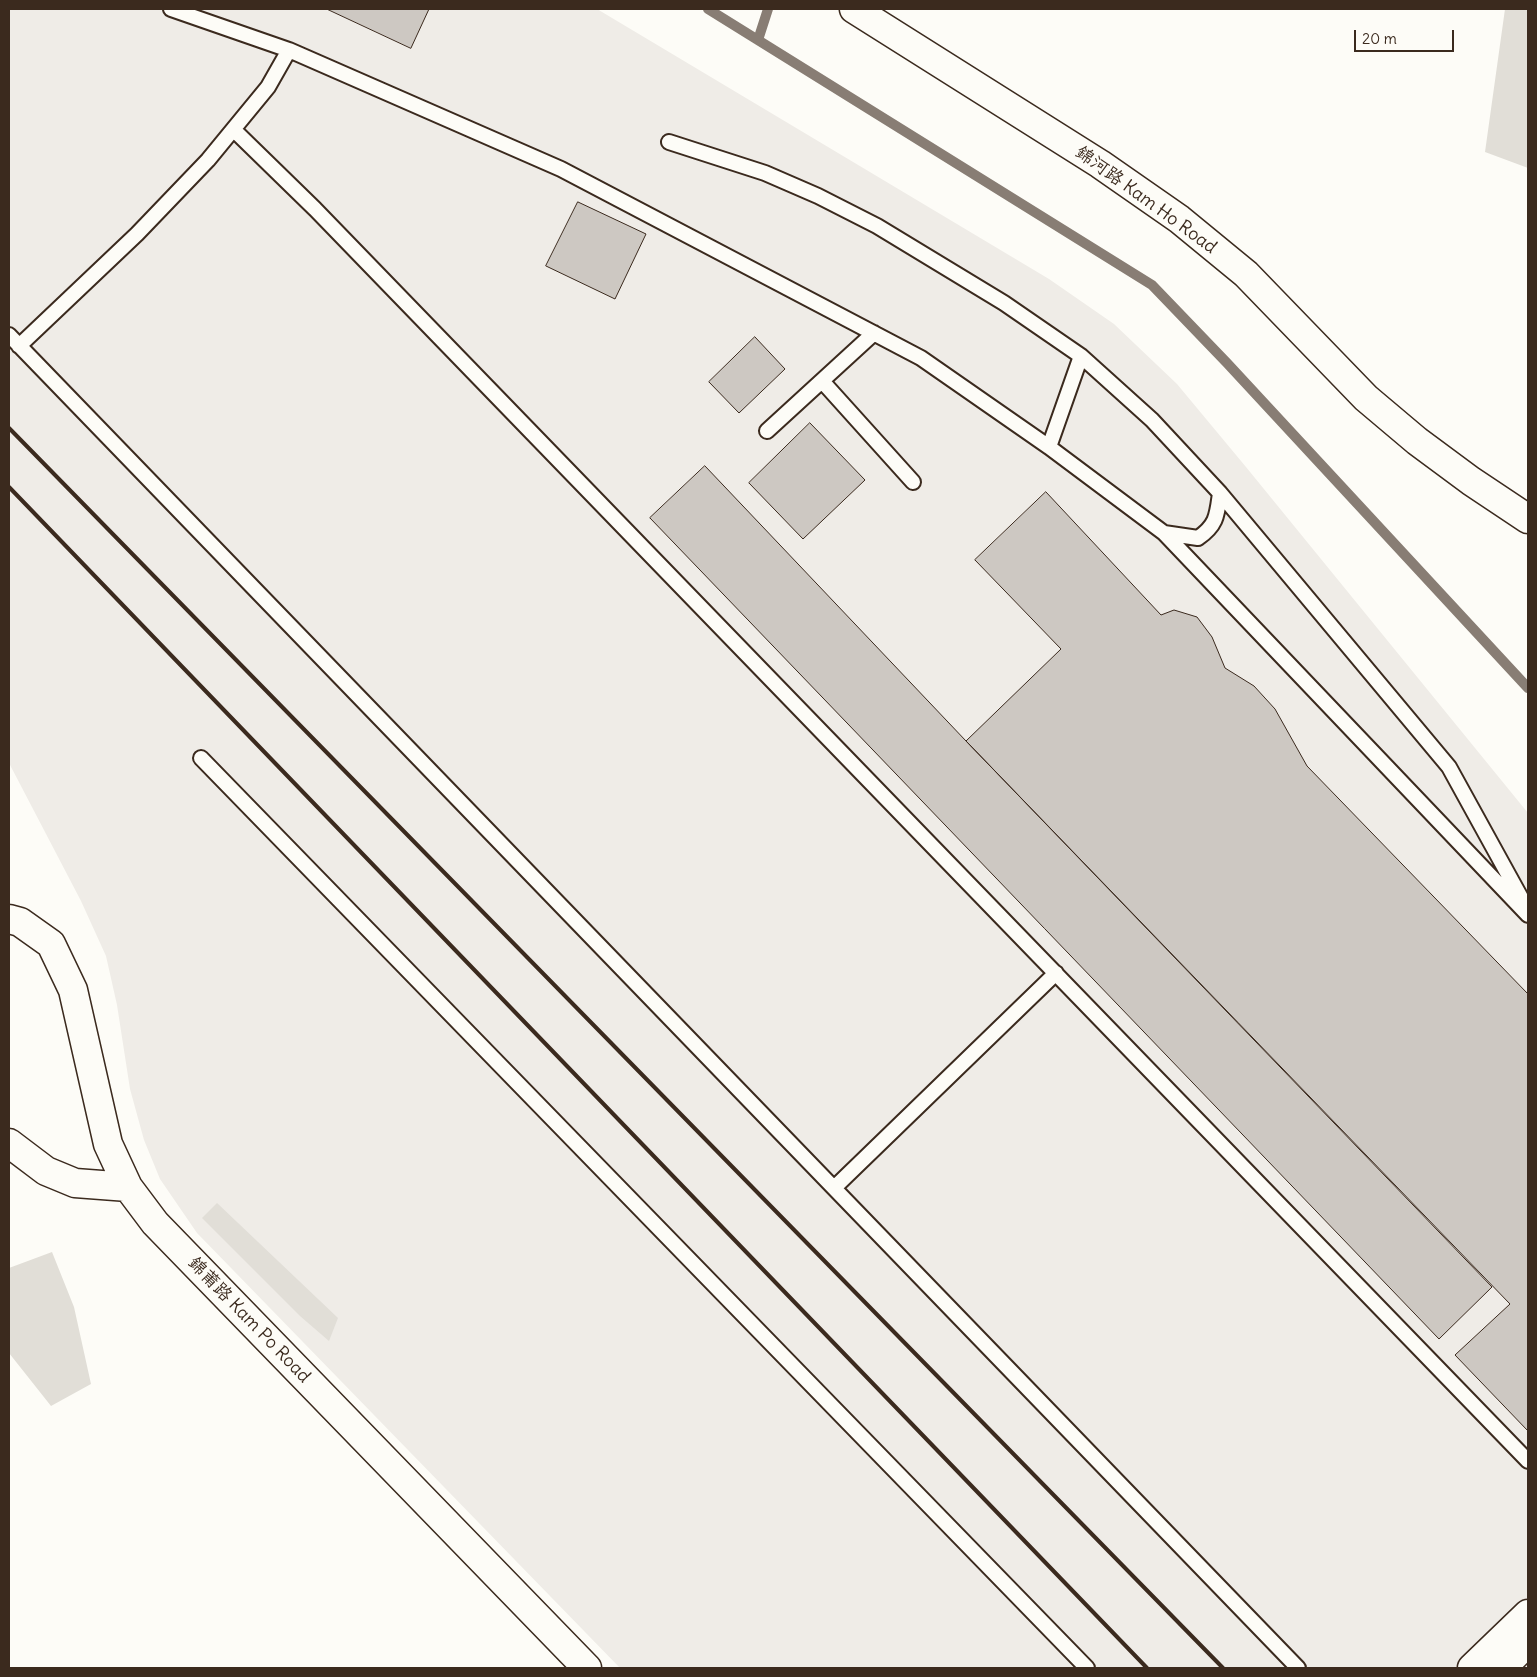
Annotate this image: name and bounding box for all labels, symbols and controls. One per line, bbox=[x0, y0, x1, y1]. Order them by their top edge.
scale bar bbox=[1357, 20, 1457, 52]
text: 20 m bbox=[1362, 29, 1397, 48]
street label: 錦河路 Kam Ho Road bbox=[1071, 142, 1221, 258]
street label: 錦莆路 Kam Po Road bbox=[183, 1253, 315, 1387]

